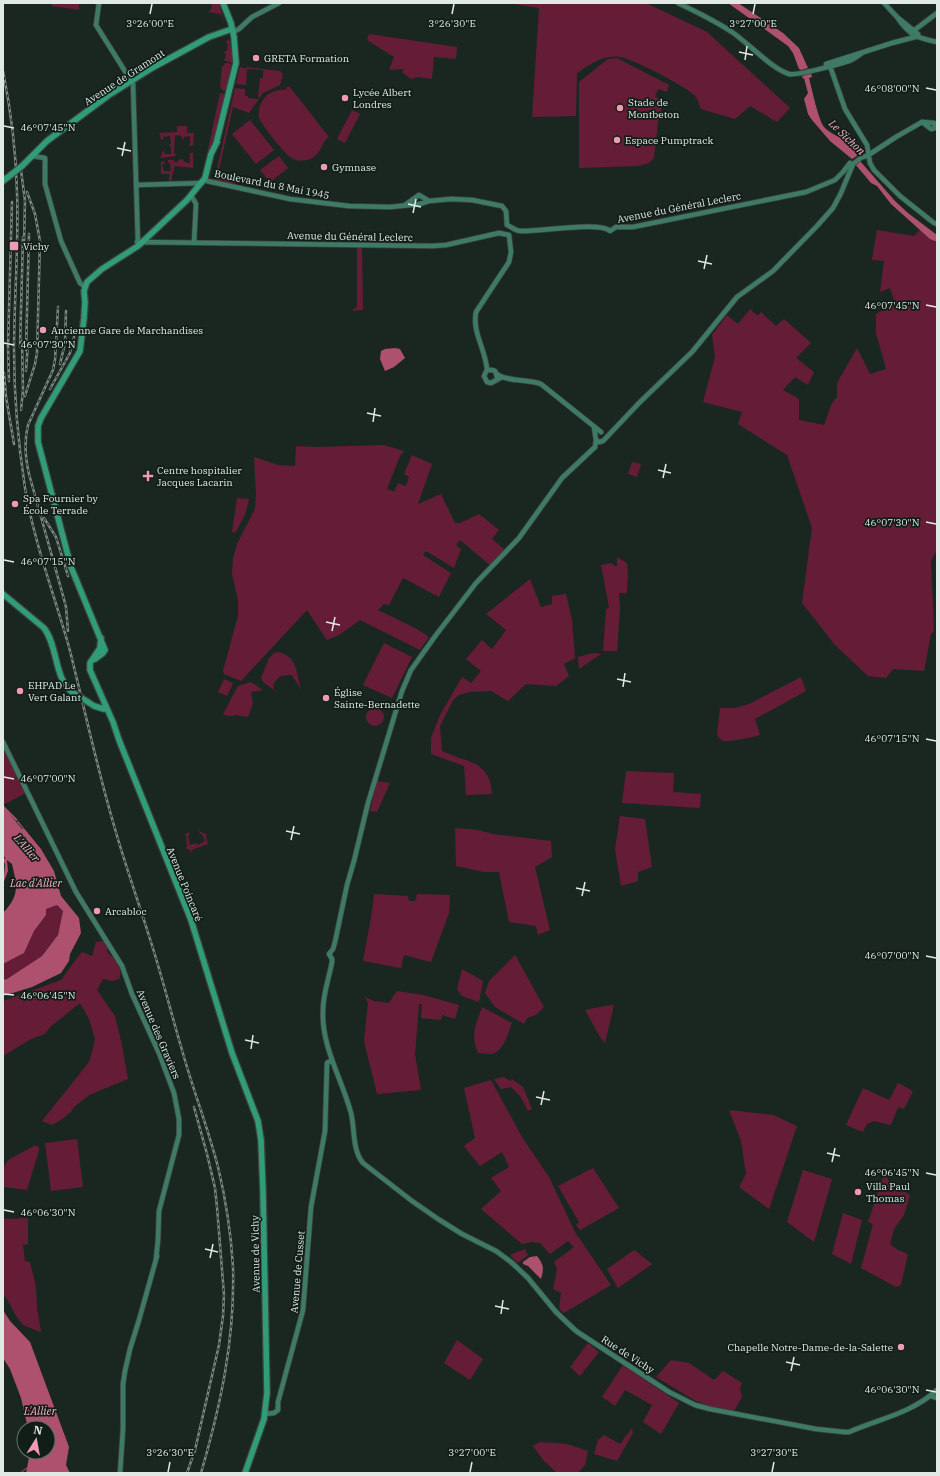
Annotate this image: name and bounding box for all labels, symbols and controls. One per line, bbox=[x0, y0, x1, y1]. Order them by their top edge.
text: 3°26'00"E bbox=[126, 17, 174, 30]
text: 3°26'30"E bbox=[428, 17, 476, 30]
text: 3°27'00"E bbox=[729, 17, 777, 30]
street label: Avenue de Gramont bbox=[82, 46, 167, 108]
place label: GRETA Formation bbox=[264, 52, 350, 65]
marker: GRETA Formation bbox=[251, 53, 261, 63]
text: 46°08'00"N bbox=[865, 82, 920, 95]
place label: Lycée Albert Londres bbox=[353, 86, 412, 111]
marker: Lycée Albert Londres bbox=[340, 93, 350, 103]
place label: Stade de Montbeton bbox=[628, 96, 680, 121]
marker: Stade de Montbeton bbox=[615, 103, 625, 113]
water label: Le Sichon bbox=[825, 116, 869, 158]
text: 46°07'45"N bbox=[21, 121, 76, 134]
place label: Espace Pumptrack bbox=[625, 134, 713, 147]
marker: Espace Pumptrack bbox=[612, 135, 622, 145]
place label: Gymnase bbox=[332, 161, 376, 174]
marker: Gymnase bbox=[319, 162, 329, 172]
street label: Boulevard du 8 Mai 1945 bbox=[213, 167, 331, 202]
street label: Avenue du Général Leclerc bbox=[616, 189, 742, 226]
street label: Avenue du Général Leclerc bbox=[287, 229, 413, 244]
marker: Vichy bbox=[8, 240, 20, 252]
place label: Vichy bbox=[23, 240, 50, 253]
text: 46°07'45"N bbox=[865, 299, 920, 312]
place label: Ancienne Gare de Marchandises bbox=[51, 324, 203, 337]
marker: Ancienne Gare de Marchandises bbox=[38, 325, 48, 335]
text: 46°07'30"N bbox=[21, 338, 76, 351]
place label: Centre hospitalier Jacques Lacarin bbox=[157, 464, 242, 489]
marker: Centre hospitalier Jacques Lacarin bbox=[142, 470, 154, 482]
place label: Spa Fournier by École Terrade bbox=[23, 492, 99, 517]
marker: Spa Fournier by École Terrade bbox=[10, 499, 20, 509]
text: 46°07'30"N bbox=[865, 516, 920, 529]
text: 46°07'15"N bbox=[21, 555, 76, 568]
place label: EHPAD Le Vert Galant bbox=[28, 679, 81, 704]
marker: EHPAD Le Vert Galant bbox=[15, 686, 25, 696]
place label: Église Sainte-Bernadette bbox=[334, 686, 420, 711]
marker: Église Sainte-Bernadette bbox=[321, 693, 331, 703]
text: 46°07'15"N bbox=[865, 732, 920, 745]
text: 46°07'00"N bbox=[21, 772, 76, 785]
water label: L'Allier bbox=[10, 830, 44, 866]
street label: Avenue Poincaré bbox=[164, 845, 205, 923]
water label: Lac d'Allier bbox=[9, 876, 63, 890]
place label: Arcabloc bbox=[105, 905, 147, 918]
marker: Arcabloc bbox=[92, 906, 102, 916]
text: 46°07'00"N bbox=[865, 949, 920, 962]
street label: Avenue des Graviers bbox=[134, 987, 183, 1081]
text: 46°06'45"N bbox=[21, 989, 76, 1002]
text: 46°06'45"N bbox=[865, 1166, 920, 1179]
place label: Villa Paul Thomas bbox=[866, 1180, 910, 1205]
marker: Villa Paul Thomas bbox=[853, 1187, 863, 1197]
text: 46°06'30"N bbox=[21, 1206, 76, 1219]
street label: Avenue de Vichy bbox=[248, 1215, 263, 1293]
street label: Avenue de Cusset bbox=[287, 1230, 308, 1314]
street label: Rue de Vichy bbox=[599, 1332, 657, 1377]
place label: Chapelle Notre-Dame-de-la-Salette bbox=[728, 1341, 893, 1354]
marker: Chapelle Notre-Dame-de-la-Salette bbox=[896, 1342, 906, 1352]
text: 46°06'30"N bbox=[865, 1383, 920, 1396]
water label: L'Allier bbox=[23, 1404, 57, 1418]
north arrow bbox=[16, 1420, 56, 1460]
text: N bbox=[32, 1422, 44, 1438]
text: 3°26'30"E bbox=[146, 1446, 194, 1459]
text: 3°27'00"E bbox=[448, 1446, 496, 1459]
text: 3°27'30"E bbox=[750, 1446, 798, 1459]

